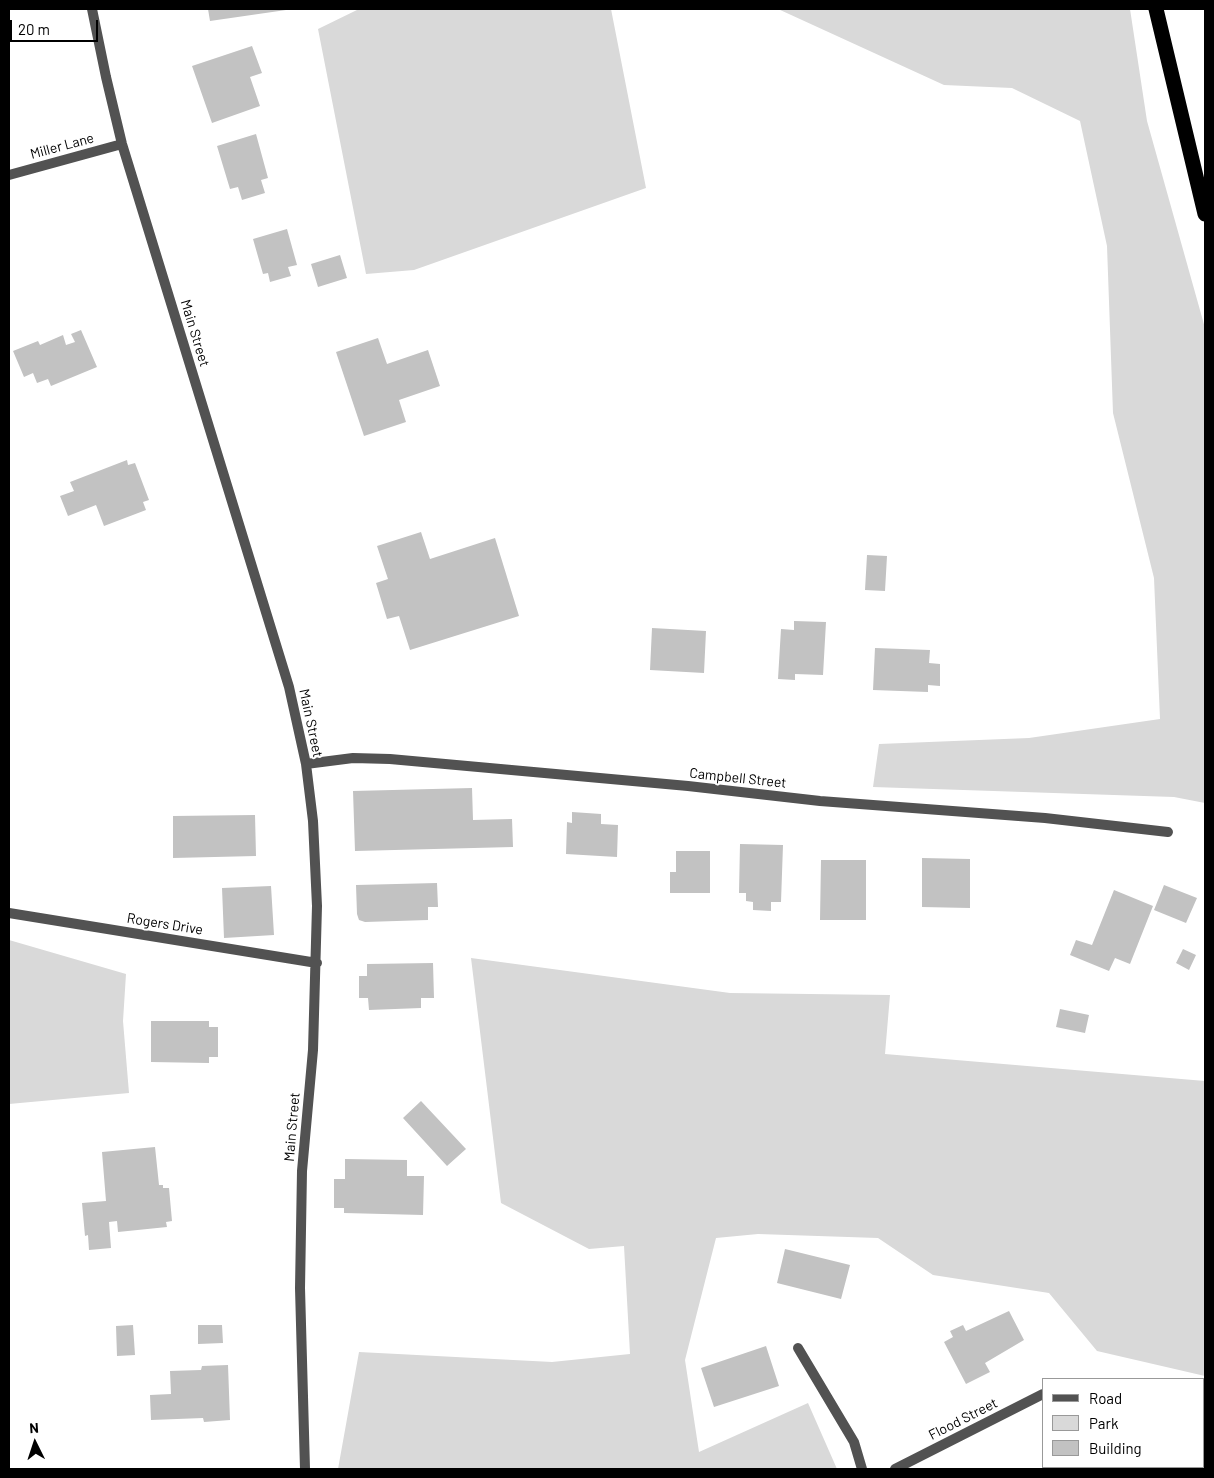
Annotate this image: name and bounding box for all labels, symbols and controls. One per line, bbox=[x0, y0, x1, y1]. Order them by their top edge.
scale bar bbox=[12, 10, 100, 42]
text: 20 m bbox=[18, 20, 50, 38]
street label: Miller Lane bbox=[28, 129, 96, 163]
street label: Main Street bbox=[177, 297, 213, 369]
street label: Main Street bbox=[296, 687, 326, 759]
street label: Campbell Street bbox=[689, 765, 787, 791]
street label: Rogers Drive bbox=[126, 910, 204, 938]
street label: Main Street bbox=[281, 1092, 303, 1162]
legend bbox=[1042, 1378, 1204, 1468]
text: Road bbox=[1089, 1389, 1122, 1407]
street label: Flood Street bbox=[926, 1394, 1000, 1444]
text: Park bbox=[1089, 1414, 1118, 1432]
north arrow bbox=[10, 1418, 60, 1468]
text: N bbox=[29, 1419, 39, 1436]
text: Building bbox=[1089, 1439, 1142, 1457]

